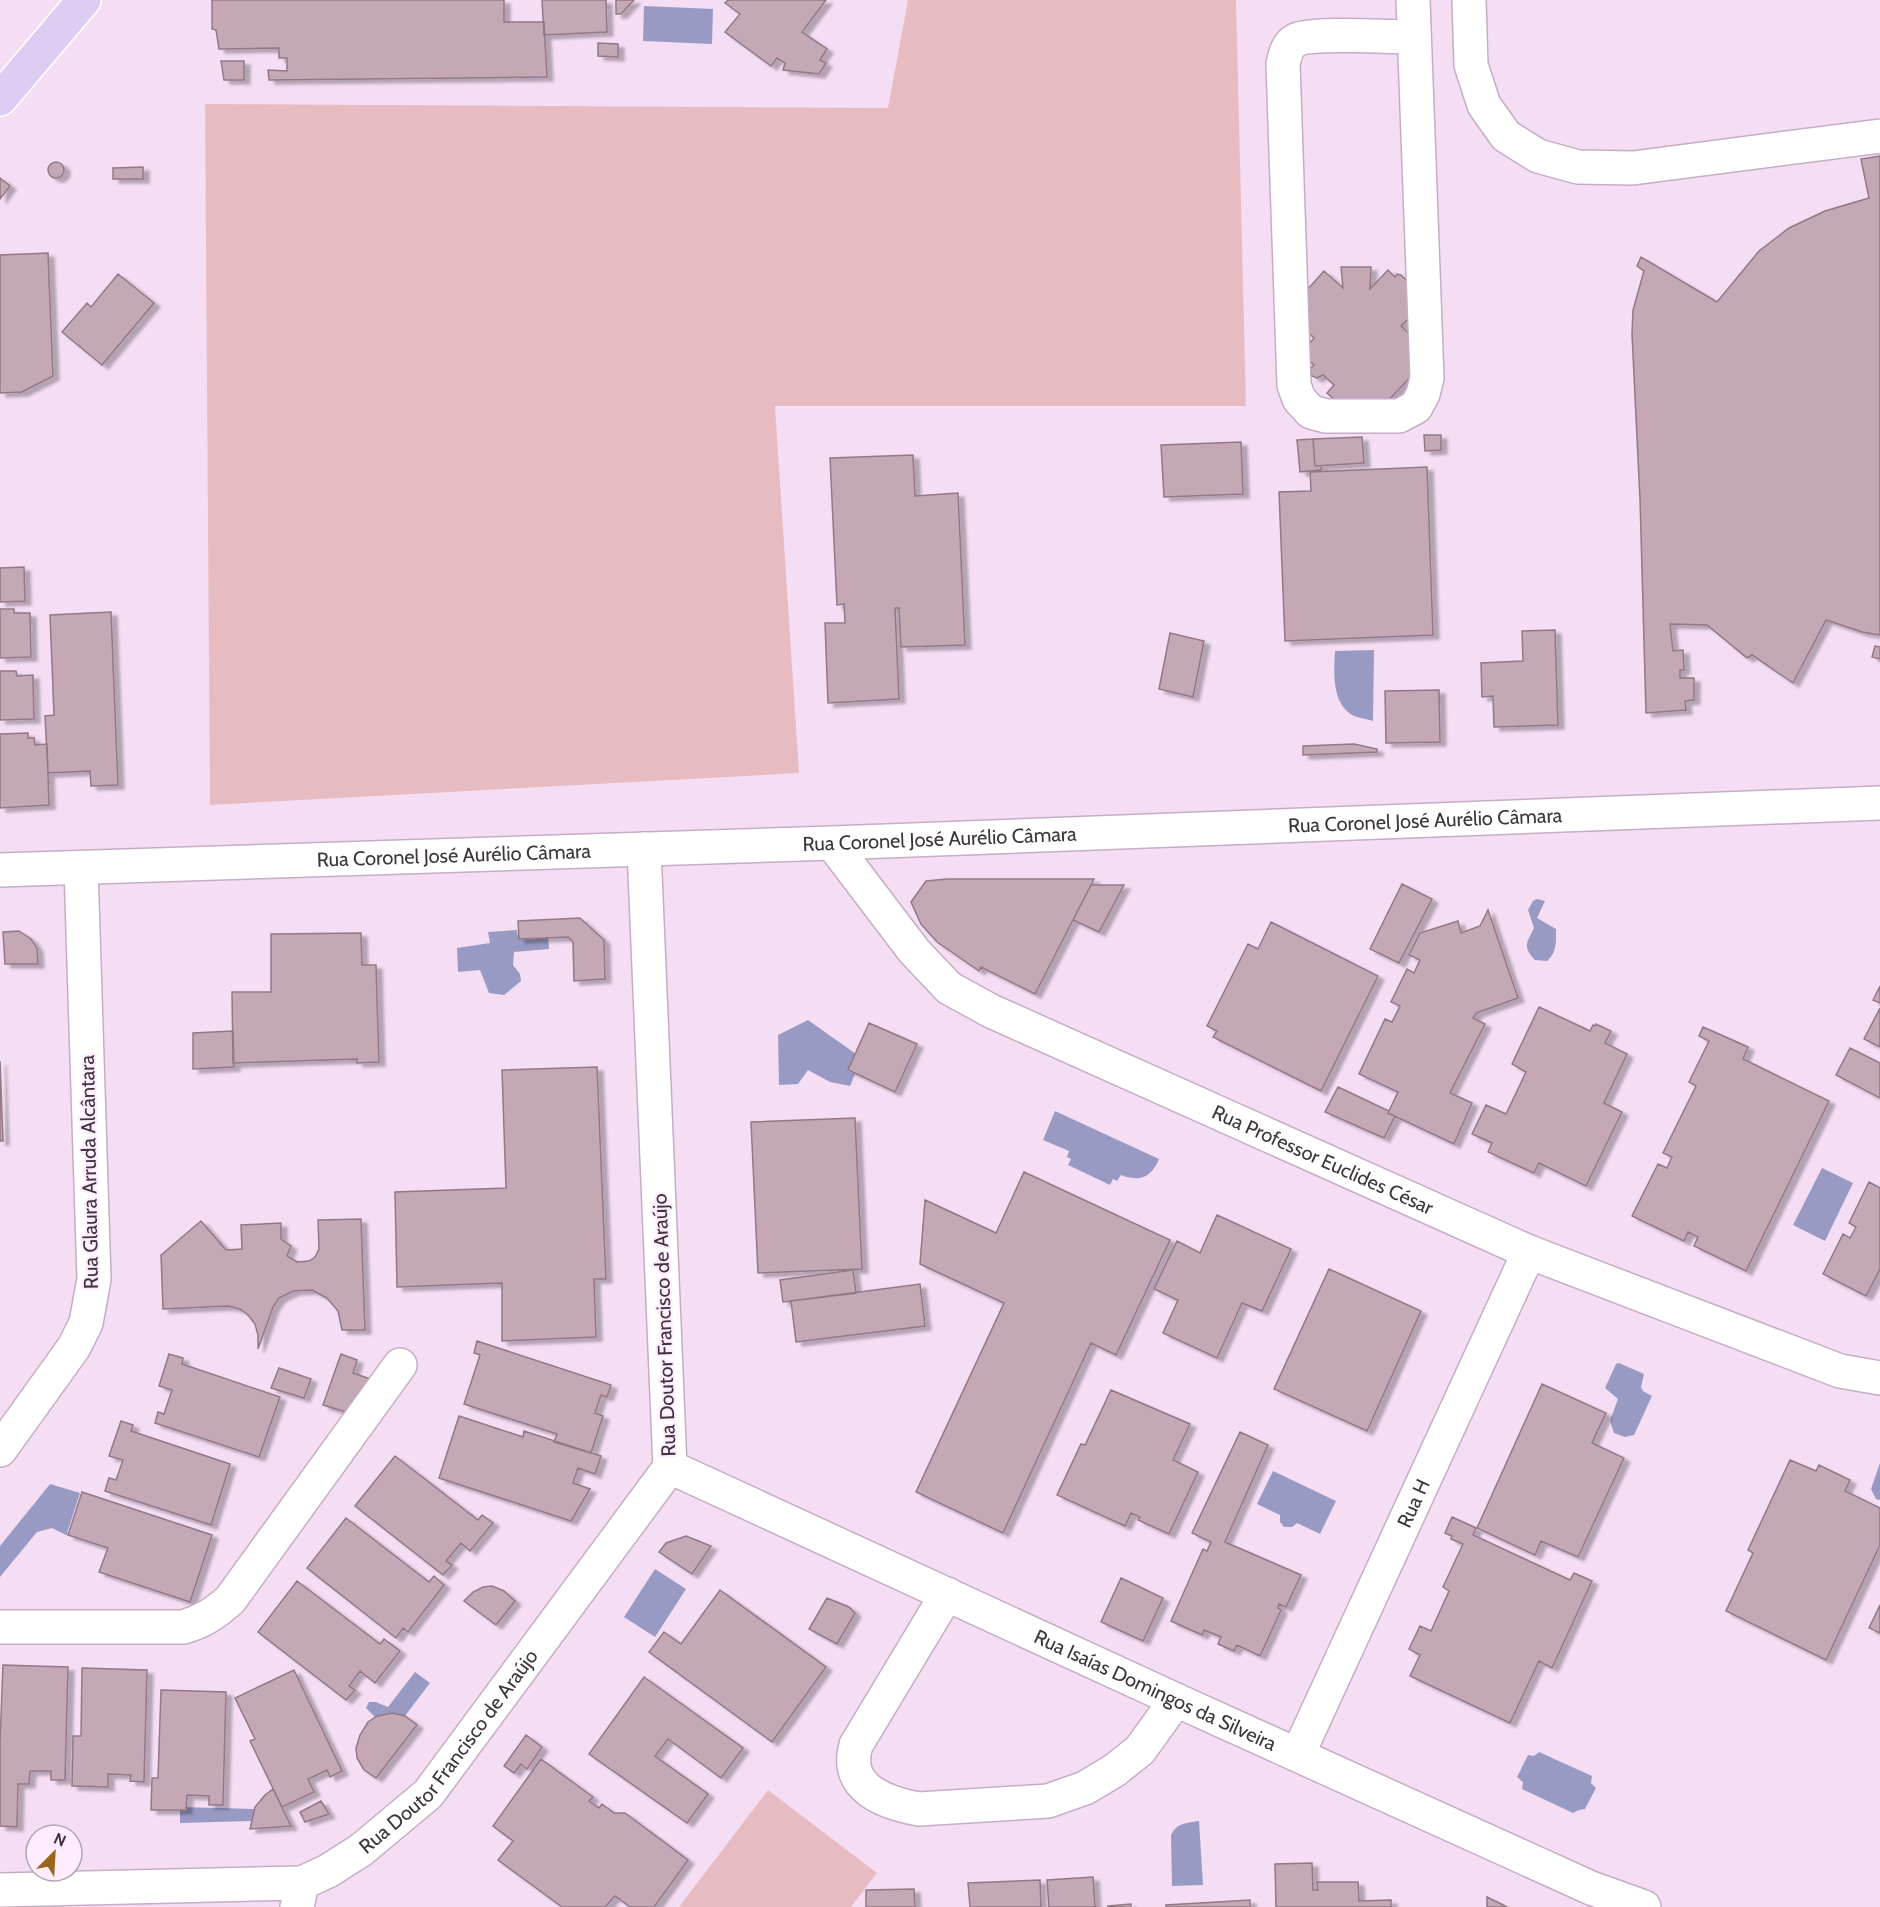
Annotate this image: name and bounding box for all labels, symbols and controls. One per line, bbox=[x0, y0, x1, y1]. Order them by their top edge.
street label: Rua Coronel José Aurélio Câmara bbox=[1288, 803, 1563, 838]
street label: Rua Coronel José Aurélio Câmara bbox=[802, 822, 1077, 856]
street label: Rua Coronel José Aurélio Câmara bbox=[316, 839, 592, 872]
street label: Rua Glaura Arruda Alcântara bbox=[75, 1054, 103, 1289]
street label: Rua Professor Euclides César bbox=[1209, 1100, 1438, 1220]
street label: Rua Doutor Francisco de Araújo bbox=[647, 1193, 681, 1457]
street label: Rua H bbox=[1392, 1475, 1435, 1531]
street label: Rua Isaías Domingos da Silveira bbox=[1030, 1624, 1280, 1756]
street label: Rua Doutor Francisco de Araújo bbox=[354, 1645, 543, 1858]
north arrow bbox=[24, 1823, 84, 1883]
text: N bbox=[51, 1829, 69, 1851]

